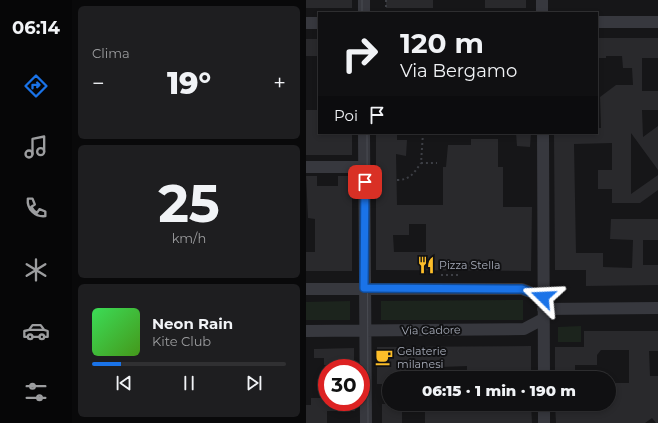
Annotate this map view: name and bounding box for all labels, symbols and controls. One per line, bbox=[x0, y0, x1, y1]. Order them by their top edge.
text: 06:14 bbox=[12, 17, 60, 39]
text: 120 m bbox=[400, 26, 484, 60]
icon: right bbox=[334, 28, 386, 80]
text: Clima bbox=[92, 45, 130, 61]
text: Via Bergamo bbox=[400, 60, 517, 82]
text: 19° bbox=[167, 65, 211, 102]
text: − bbox=[92, 70, 105, 97]
text: + bbox=[273, 70, 286, 97]
icon: directions bbox=[22, 72, 50, 100]
icon: arrive bbox=[366, 104, 388, 126]
text: Poi bbox=[334, 106, 358, 125]
icon: music bbox=[22, 133, 50, 161]
pin bbox=[348, 165, 382, 199]
icon: arrive bbox=[354, 171, 376, 193]
text: 25 bbox=[158, 172, 220, 235]
icon: phone bbox=[22, 194, 50, 222]
text: km/h bbox=[172, 230, 206, 246]
restaurant icon: Pizza Stella bbox=[416, 255, 436, 275]
icon: climate bbox=[22, 256, 50, 284]
place label: Pizza Stella bbox=[439, 258, 501, 272]
position arrow bbox=[522, 276, 564, 318]
text: Neon Rain bbox=[152, 314, 233, 333]
icon: car bbox=[22, 317, 50, 345]
street label: Via Cadore bbox=[401, 322, 461, 338]
text: Kite Club bbox=[152, 333, 211, 349]
place label: Gelaterie milanesi bbox=[397, 344, 447, 371]
cafe icon: Gelaterie milanesi bbox=[374, 347, 394, 367]
speed limit sign: 30 bbox=[318, 359, 370, 411]
icon: previous bbox=[113, 372, 135, 394]
icon: pause bbox=[178, 372, 200, 394]
icon: next bbox=[243, 372, 265, 394]
icon: filters bbox=[22, 378, 50, 406]
text: 06:15 · 1 min · 190 m bbox=[422, 381, 576, 400]

